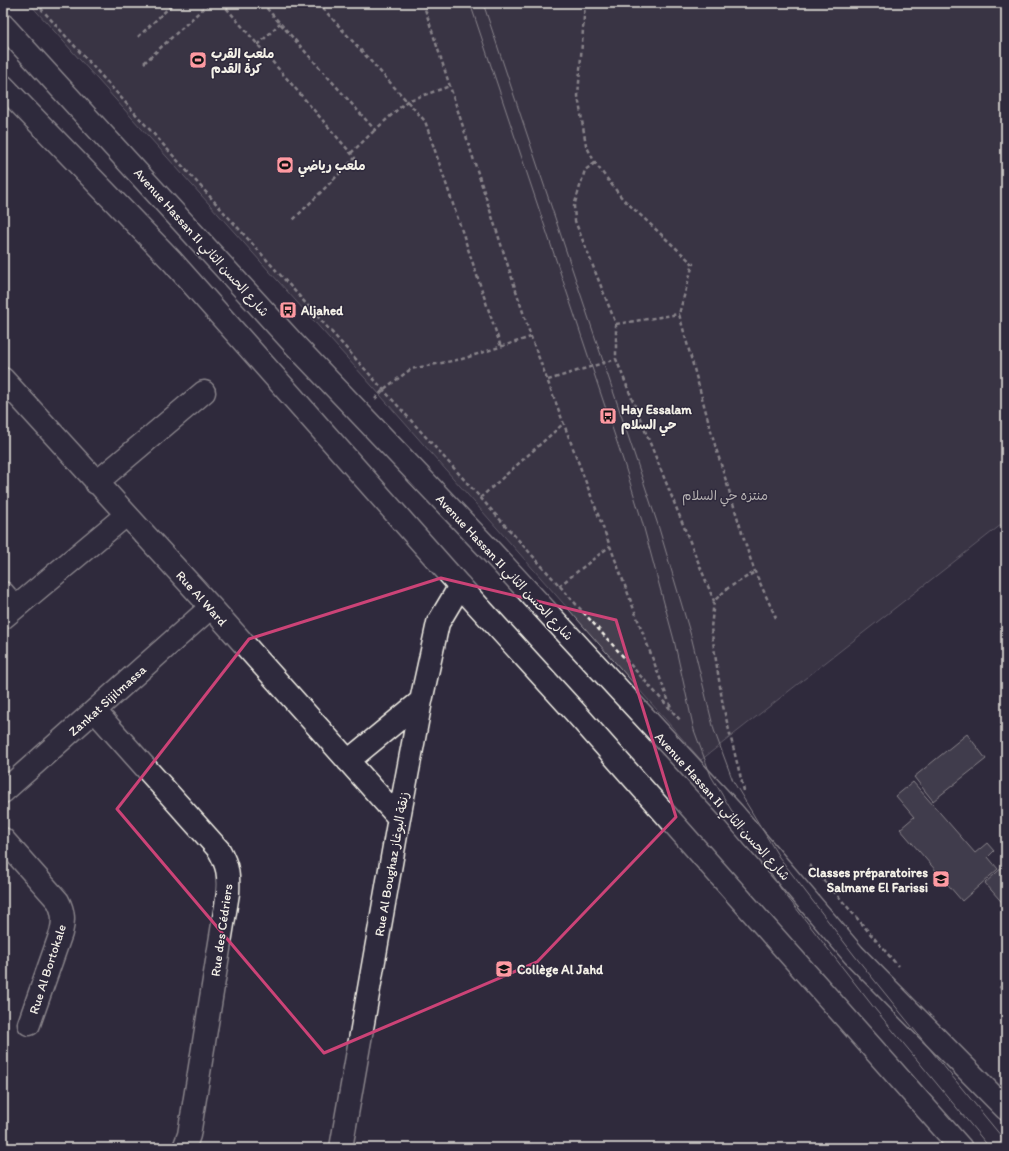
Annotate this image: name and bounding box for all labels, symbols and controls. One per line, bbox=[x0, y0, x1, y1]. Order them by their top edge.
place label: ملعب القرب كرة القدم bbox=[211, 46, 274, 79]
sports icon: ملعب القرب كرة القدم bbox=[188, 50, 208, 70]
sports icon: ملعب رياضي bbox=[275, 155, 295, 175]
place label: ملعب رياضي bbox=[298, 158, 365, 178]
street label: Avenue Hassan II شارع الحسن الثاني bbox=[128, 165, 272, 322]
bus stop icon: Aljahed bbox=[278, 300, 298, 320]
place label: Aljahed bbox=[300, 303, 344, 319]
place label: Hay Essalam حي السلام bbox=[621, 402, 692, 437]
bus stop icon: Hay Essalam حي السلام bbox=[598, 406, 618, 426]
park label: منتزه حي السلام bbox=[682, 488, 768, 507]
street label: Avenue Hassan II شارع الحسن الثاني bbox=[430, 491, 576, 646]
street label: Rue Al Ward bbox=[173, 568, 230, 629]
street label: Zankat Sijilmassa bbox=[66, 662, 149, 739]
street label: Avenue Hassan II شارع الحسن الثاني bbox=[649, 729, 793, 886]
street label: Rue Al Boughaz زنقة البوغاز bbox=[371, 791, 413, 938]
place label: Classes préparatoires Salmane El Farissi bbox=[808, 865, 928, 895]
school or university icon: Classes préparatoires Salmane El Farissi bbox=[931, 869, 951, 889]
street label: Rue des Cédriers bbox=[208, 883, 235, 977]
street label: Rue Al Bortokale bbox=[26, 922, 69, 1016]
school or university icon: Collège Al Jahd bbox=[494, 959, 514, 979]
place label: Collège Al Jahd bbox=[517, 962, 604, 978]

